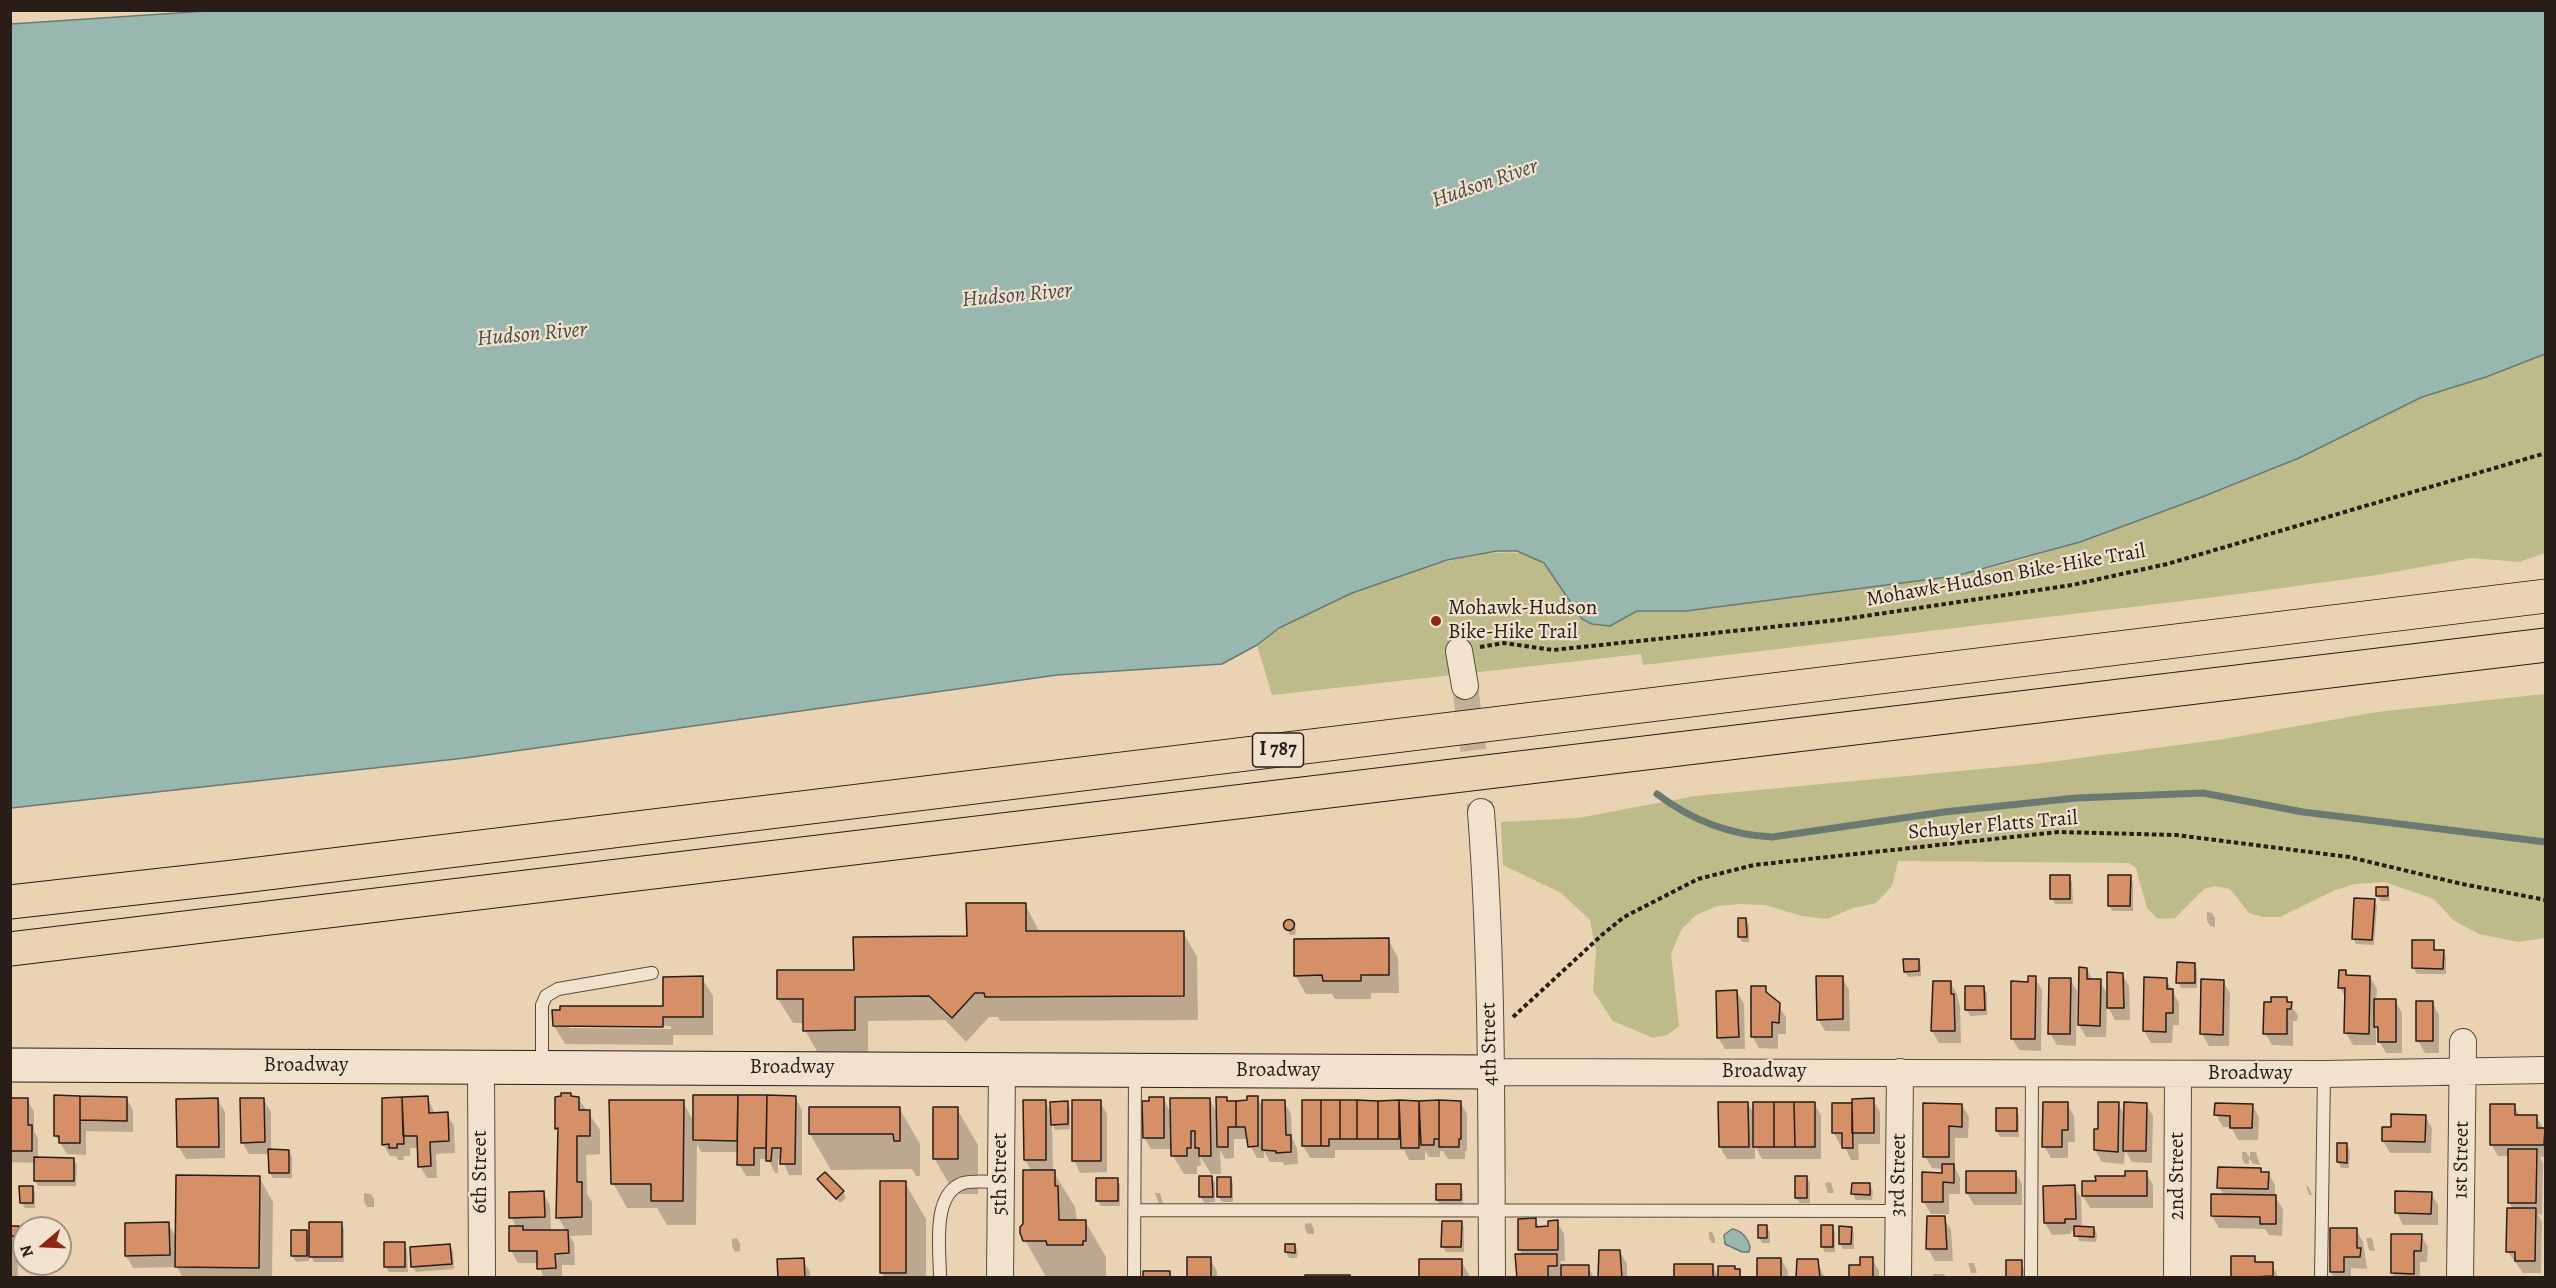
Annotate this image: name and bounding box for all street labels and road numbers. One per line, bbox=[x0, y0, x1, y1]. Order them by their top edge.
street label: Mohawk-Hudson Bike-Hike Trail bbox=[1864, 539, 2148, 613]
road number: I 787 bbox=[1252, 733, 1304, 767]
street label: Schuyler Flatts Trail bbox=[1907, 806, 2079, 846]
street label: 4th Street bbox=[1477, 1002, 1503, 1086]
street label: Broadway bbox=[264, 1053, 348, 1079]
street label: Broadway bbox=[750, 1055, 834, 1081]
street label: Broadway bbox=[1236, 1058, 1320, 1084]
street label: Broadway bbox=[1722, 1059, 1806, 1085]
street label: Broadway bbox=[2208, 1061, 2292, 1087]
street label: 1st Street bbox=[2449, 1121, 2475, 1199]
street label: 6th Street bbox=[468, 1130, 494, 1214]
street label: 2nd Street bbox=[2165, 1132, 2191, 1220]
street label: 5th Street bbox=[988, 1133, 1014, 1215]
street label: 3rd Street bbox=[1886, 1133, 1912, 1217]

